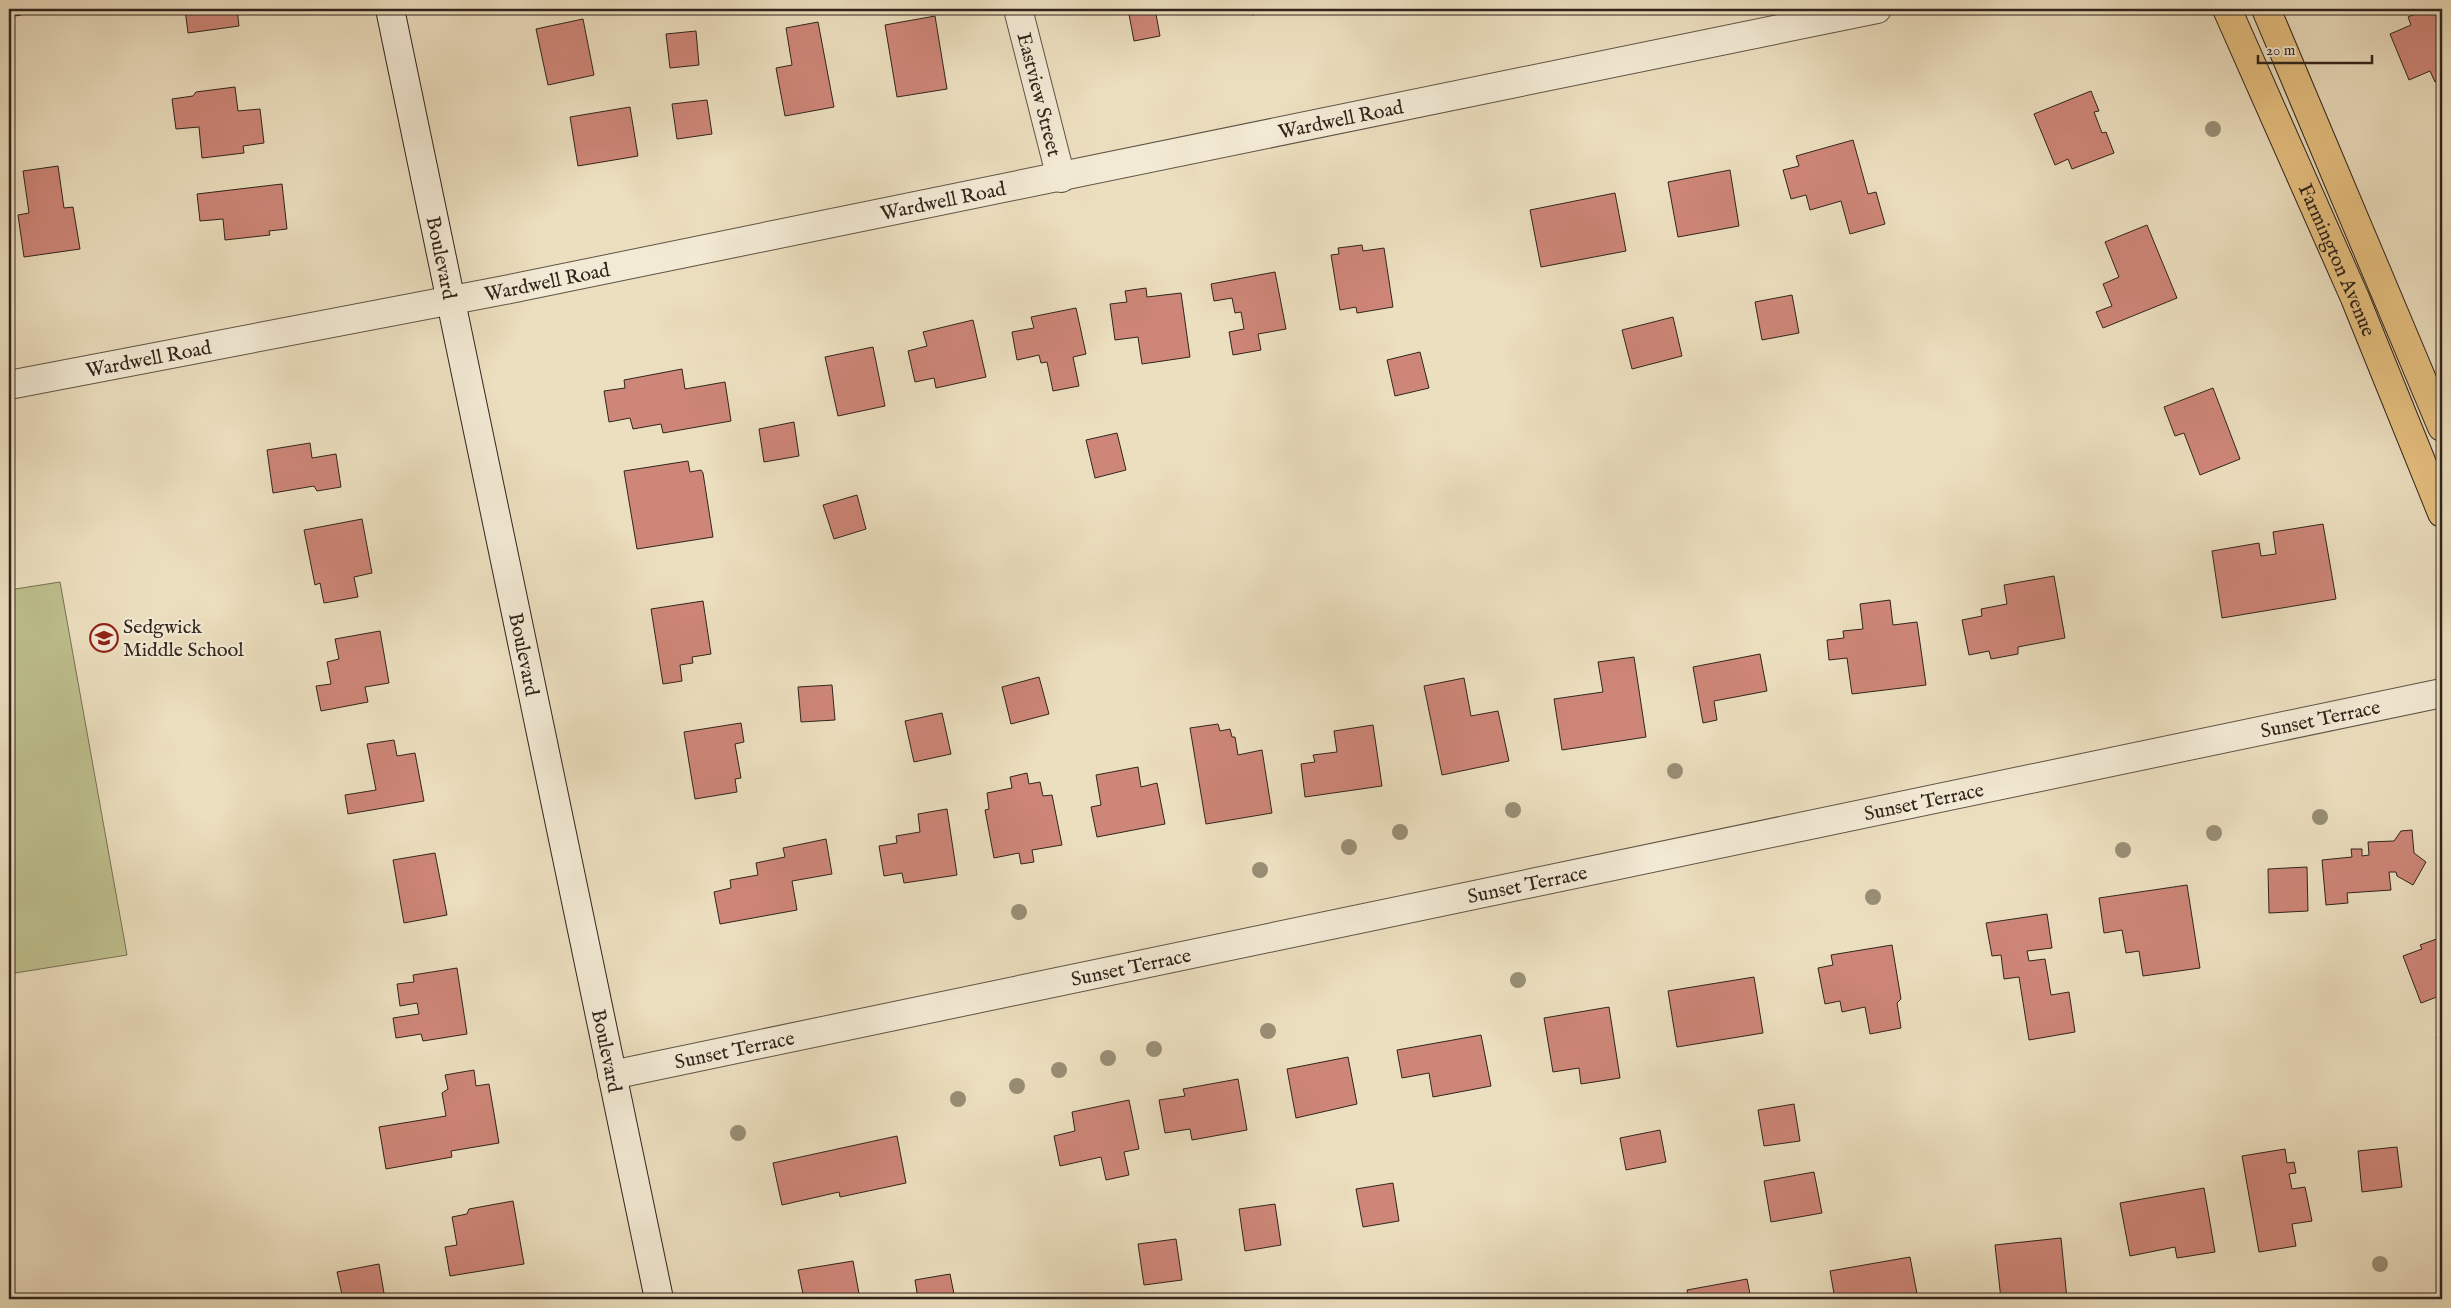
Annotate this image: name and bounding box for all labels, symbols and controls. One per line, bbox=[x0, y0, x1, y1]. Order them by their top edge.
street label: Eastview Street bbox=[1010, 30, 1066, 159]
scale bar bbox=[2258, 32, 2372, 64]
text: 20 m bbox=[2266, 41, 2296, 60]
street label: Wardwell Road bbox=[1276, 95, 1406, 145]
street label: Wardwell Road bbox=[878, 177, 1008, 227]
street label: Farmington Avenue bbox=[2292, 180, 2380, 341]
street label: Boulevard bbox=[420, 214, 461, 302]
street label: Wardwell Road bbox=[483, 258, 613, 308]
street label: Wardwell Road bbox=[84, 335, 214, 384]
street label: Boulevard bbox=[502, 611, 544, 699]
place label: Sedgwick Middle School bbox=[123, 615, 244, 663]
school or university icon: Sedgwick Middle School bbox=[89, 623, 119, 653]
street label: Sunset Terrace bbox=[2258, 695, 2383, 745]
street label: Sunset Terrace bbox=[1862, 778, 1986, 827]
street label: Sunset Terrace bbox=[1465, 861, 1590, 910]
street label: Sunset Terrace bbox=[1069, 943, 1193, 993]
street label: Boulevard bbox=[585, 1007, 627, 1095]
street label: Sunset Terrace bbox=[672, 1026, 797, 1076]

